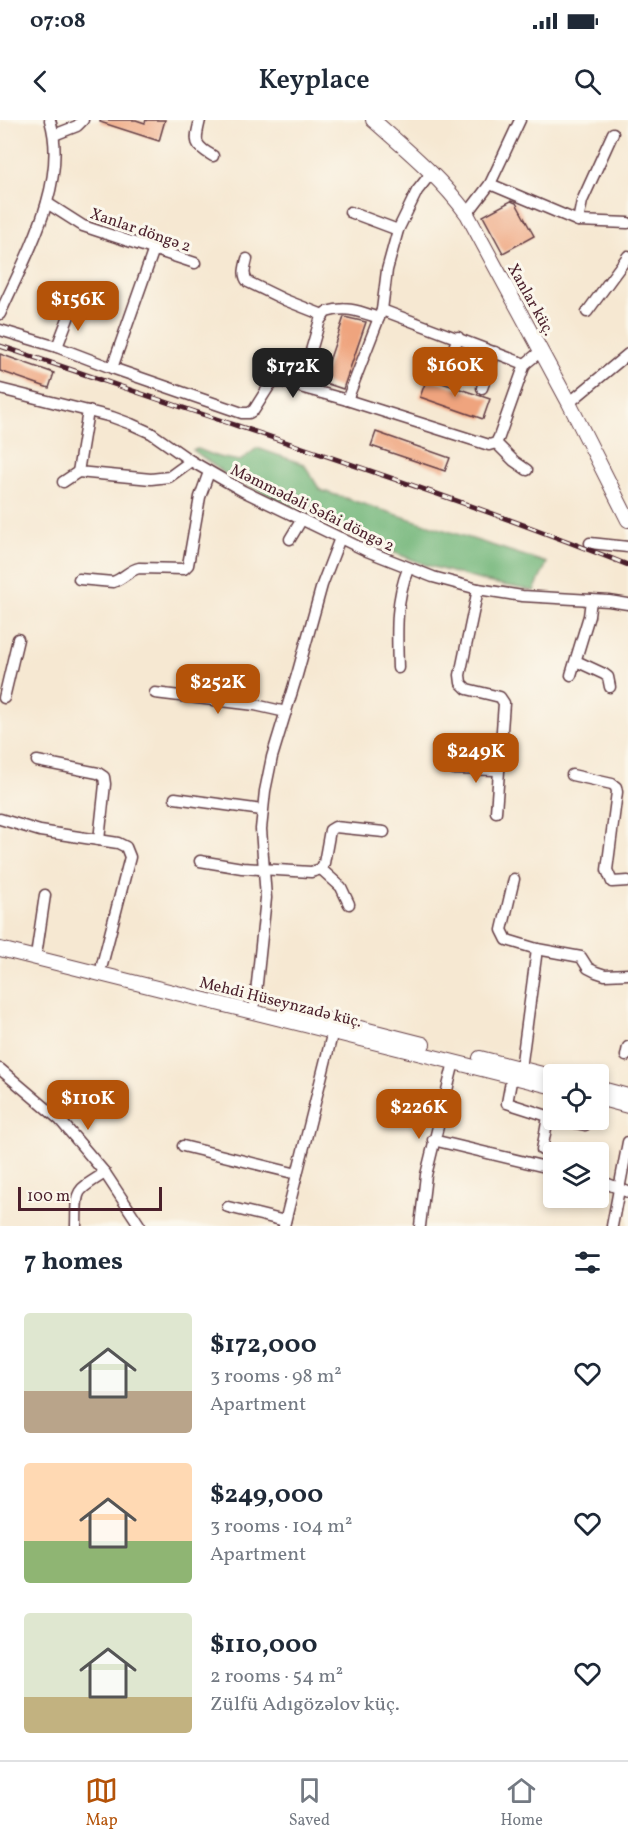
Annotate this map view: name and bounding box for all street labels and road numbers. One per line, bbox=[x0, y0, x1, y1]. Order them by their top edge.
street label: Xanlar döngə 2 bbox=[87, 203, 194, 258]
street label: Xanlar küç. bbox=[501, 260, 559, 340]
street label: Məmmədəli Səfai döngə 2 bbox=[226, 459, 398, 558]
street label: Mehdi Hüseynzadə küç. bbox=[197, 972, 364, 1034]

